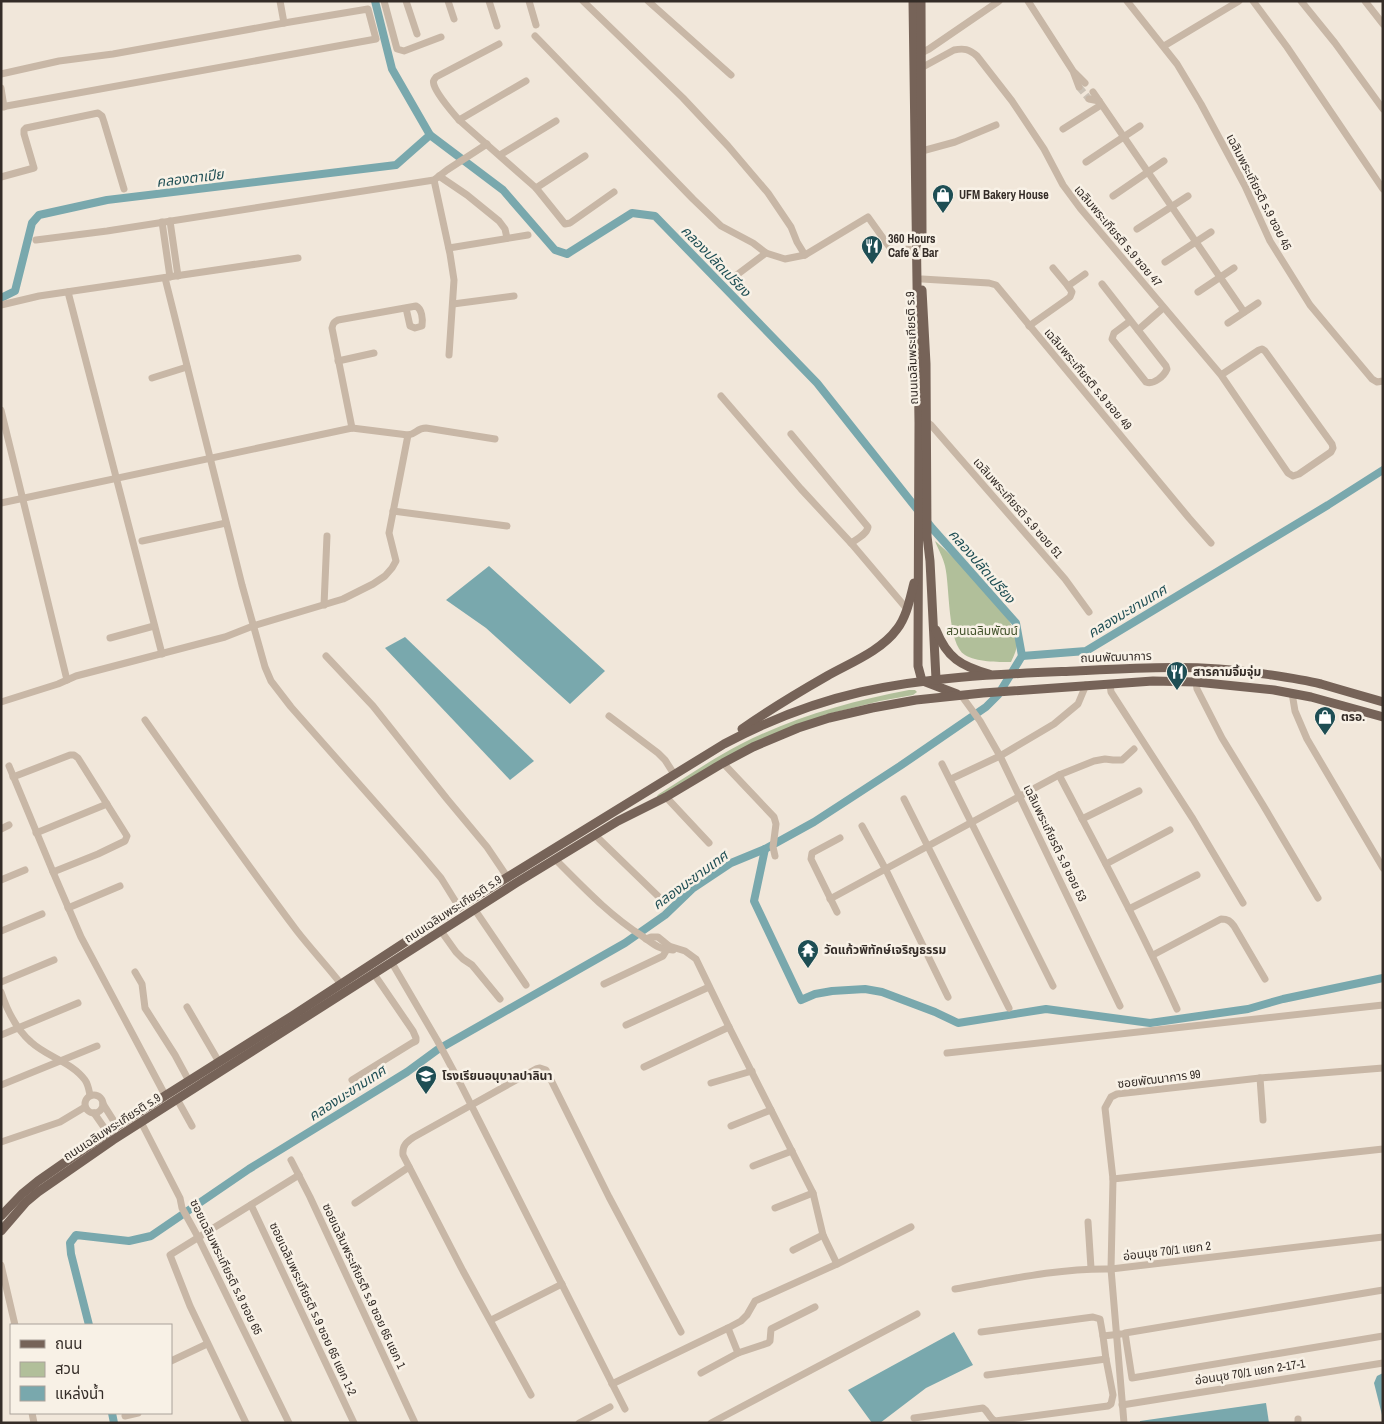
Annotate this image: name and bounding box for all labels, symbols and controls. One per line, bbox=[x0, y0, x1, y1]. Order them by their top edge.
street label: เฉลิมพระเกียรติ ร.9 ซอย 45 bbox=[1223, 131, 1296, 253]
water label: คลองตาเปีย bbox=[155, 165, 226, 191]
street label: เฉลิมพระเกียรติ ร.9 ซอย 47 bbox=[1071, 182, 1166, 291]
shop icon: UFM Bakery House bbox=[931, 183, 955, 214]
place label: UFM Bakery House bbox=[959, 187, 1049, 203]
water label: คลองปลัดเปรียง bbox=[677, 222, 756, 302]
place label: 360 Hours Cafe & Bar bbox=[888, 231, 938, 261]
restaurant icon: 360 Hours Cafe & Bar bbox=[860, 234, 884, 265]
street label: ถนนเฉลิมพระเกียรติ ร.9 bbox=[902, 291, 922, 405]
street label: เฉลิมพระเกียรติ ร.9 ซอย 49 bbox=[1041, 325, 1135, 433]
street label: เฉลิมพระเกียรติ ร.9 ซอย 51 bbox=[970, 454, 1066, 562]
water label: คลองปลัดเปรียง bbox=[945, 525, 1020, 608]
water label: คลองมะขามเทศ bbox=[1084, 579, 1172, 642]
park label: สวนเฉลิมพัฒน์ bbox=[946, 623, 1018, 639]
street label: ถนนพัฒนาการ bbox=[1080, 648, 1152, 666]
restaurant icon: สารคามจิ้มจุ่ม bbox=[1165, 660, 1189, 691]
place label: สารคามจิ้มจุ่ม bbox=[1193, 664, 1261, 680]
shop icon: ตรอ. bbox=[1313, 705, 1337, 736]
place label: ตรอ. bbox=[1341, 709, 1365, 725]
street label: เฉลิมพระเกียรติ ร.9 ซอย 53 bbox=[1020, 782, 1090, 904]
water label: คลองมะขามเทศ bbox=[649, 845, 733, 913]
street label: ถนนเฉลิมพระเกียรติ ร.9 bbox=[401, 871, 505, 947]
temple icon: วัดแก้วพิทักษ์เจริญธรรม bbox=[796, 938, 820, 969]
place label: วัดแก้วพิทักษ์เจริญธรรม bbox=[824, 942, 946, 958]
water label: คลองมะขามเทศ bbox=[305, 1060, 391, 1125]
school or university icon: โรงเรียนอนุบาลปาลินา bbox=[414, 1064, 438, 1095]
street label: ซอยพัฒนาการ 99 bbox=[1116, 1066, 1202, 1092]
place label: โรงเรียนอนุบาลปาลินา bbox=[442, 1068, 553, 1084]
street label: ถนนเฉลิมพระเกียรติ ร.9 bbox=[60, 1089, 164, 1165]
street label: ซอยเฉลิมพระเกียรติ ร.9 ซอย 65 bbox=[186, 1196, 266, 1338]
street label: ซอยเฉลิมพระเกียรติ ร.9 ซอย 65 แยก 1 bbox=[319, 1201, 410, 1372]
street label: ซอยเฉลิมพระเกียรติ ร.9 ซอย 65 แยก 1-2 bbox=[266, 1220, 360, 1398]
street label: อ่อนนุช 70/1 แยก 2 bbox=[1122, 1238, 1212, 1264]
legend bbox=[10, 1324, 172, 1414]
text: ถนน bbox=[55, 1333, 82, 1354]
street label: อ่อนนุช 70/1 แยก 2-17-1 bbox=[1194, 1355, 1307, 1389]
text: สวน bbox=[55, 1358, 80, 1379]
text: แหล่งน้ำ bbox=[55, 1383, 104, 1404]

